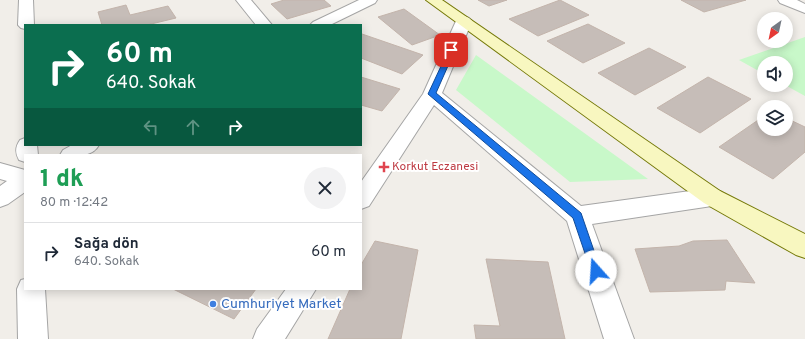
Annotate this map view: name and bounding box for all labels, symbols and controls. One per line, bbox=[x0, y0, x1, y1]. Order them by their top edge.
north arrow bbox=[757, 12, 793, 48]
map controls bbox=[757, 12, 793, 136]
pin bbox=[434, 33, 468, 67]
text: 60 m bbox=[106, 37, 173, 73]
icon: arrive bbox=[440, 39, 462, 61]
icon: right bbox=[40, 40, 92, 92]
button: sound bbox=[757, 56, 793, 92]
text: 640. Sokak bbox=[106, 72, 196, 95]
button: layers bbox=[757, 100, 793, 136]
icon: left bbox=[140, 116, 162, 138]
icon: ahead bbox=[182, 116, 204, 138]
icon: right bbox=[224, 116, 246, 138]
place label: Korkut Eczanesi bbox=[392, 159, 478, 175]
marker: Korkut Eczanesi bbox=[379, 162, 389, 172]
text: 1 dk bbox=[40, 165, 84, 195]
button: close bbox=[304, 167, 346, 209]
text: 80 m · 12:42 bbox=[40, 195, 108, 211]
text: Sağa dön bbox=[74, 235, 139, 254]
icon: right bbox=[40, 242, 62, 264]
text: 60 m bbox=[311, 243, 346, 262]
position arrow bbox=[575, 250, 617, 292]
text: 640. Sokak bbox=[74, 254, 139, 270]
place label: Cumhuriyet Market bbox=[221, 296, 341, 313]
marker: Cumhuriyet Market bbox=[208, 299, 218, 309]

